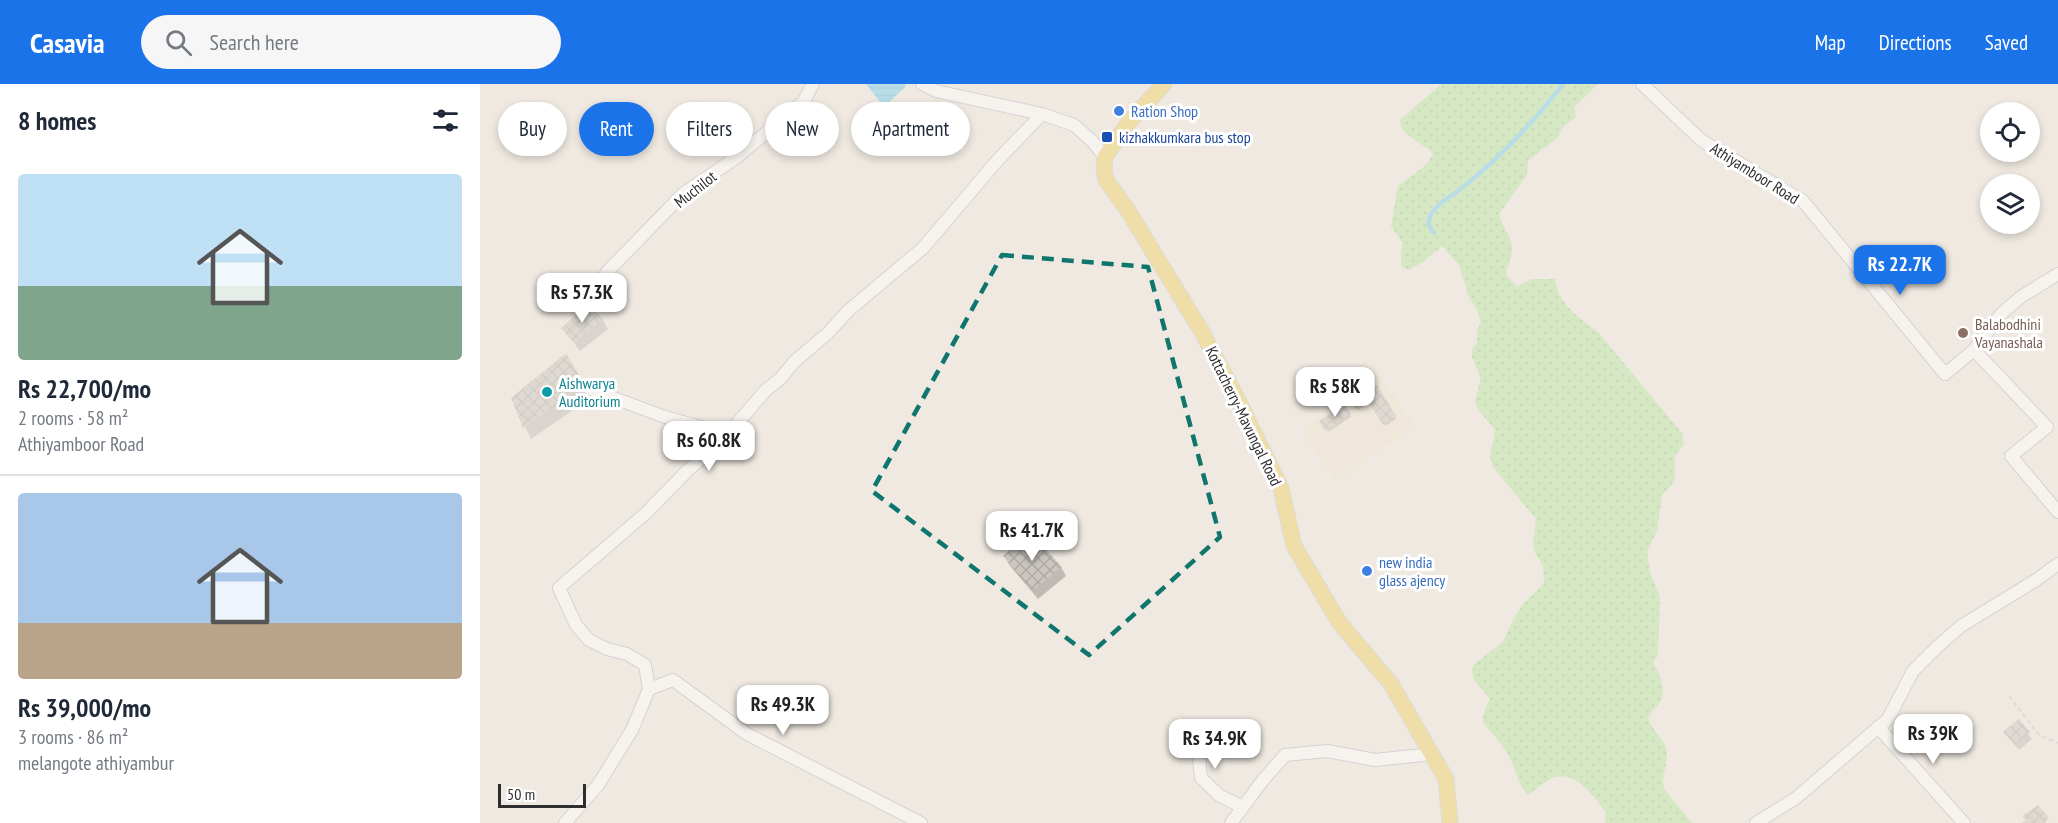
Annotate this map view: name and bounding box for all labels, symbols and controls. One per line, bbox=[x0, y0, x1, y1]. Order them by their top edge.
search box bbox=[141, 15, 561, 69]
text: Casavia bbox=[30, 24, 105, 61]
icon: search bbox=[162, 26, 195, 59]
text: Search here bbox=[210, 28, 299, 56]
text: Map bbox=[1815, 29, 1846, 56]
text: Directions bbox=[1879, 29, 1952, 56]
text: Saved bbox=[1985, 29, 2028, 56]
place label: Ration Shop bbox=[1131, 101, 1198, 121]
chip: Buy bbox=[498, 102, 567, 156]
chip: Rent bbox=[579, 102, 654, 156]
chip: Filters bbox=[666, 102, 753, 156]
chip: New bbox=[765, 102, 839, 156]
chip: Apartment bbox=[851, 102, 970, 156]
map controls bbox=[1980, 102, 2040, 234]
button: locate bbox=[1980, 102, 2040, 162]
text: 8 homes bbox=[18, 104, 96, 137]
icon: filters bbox=[429, 104, 462, 137]
marker: Ration Shop bbox=[1112, 104, 1126, 118]
place label: kizhakkumkara bus stop bbox=[1119, 127, 1251, 147]
marker: kizhakkumkara bus stop bbox=[1100, 130, 1114, 144]
street label: Athiyamboor Road bbox=[1707, 138, 1803, 208]
street label: Muchilot bbox=[670, 166, 721, 212]
button: layers bbox=[1980, 174, 2040, 234]
icon: home bbox=[186, 213, 294, 321]
pin: Rs 22.7K bbox=[1838, 245, 1962, 296]
text: Rs 22.7K bbox=[1868, 251, 1932, 277]
pin: Rs 57.3K bbox=[520, 273, 644, 324]
text: Rs 57.3K bbox=[551, 279, 613, 305]
place label: Balabodhini Vayanashala bbox=[1974, 314, 2043, 352]
marker: Balabodhini Vayanashala bbox=[1956, 326, 1970, 340]
street label: Kottacherry-Mavungal Road bbox=[1202, 343, 1286, 489]
pin: Rs 58K bbox=[1286, 367, 1384, 418]
text: Rs 22,700/mo bbox=[18, 372, 151, 405]
place label: Aishwarya Auditorium bbox=[559, 373, 620, 411]
text: Rs 58K bbox=[1310, 373, 1360, 399]
marker: Aishwarya Auditorium bbox=[540, 385, 554, 399]
text: 2 rooms · 58 m² bbox=[18, 405, 128, 431]
pin: Rs 60.8K bbox=[647, 421, 771, 472]
text: Rs 60.8K bbox=[677, 427, 741, 453]
text: Athiyamboor Road bbox=[18, 431, 144, 457]
pin: Rs 41.7K bbox=[970, 511, 1094, 562]
text: Rs 41.7K bbox=[1000, 517, 1064, 543]
icon: home bbox=[186, 532, 294, 640]
place label: new india glass ajency bbox=[1379, 552, 1445, 590]
marker: new india glass ajency bbox=[1360, 564, 1374, 578]
pin: Rs 49.3K bbox=[721, 685, 845, 736]
text: Rs 39,000/mo bbox=[18, 691, 151, 724]
text: Rs 49.3K bbox=[751, 691, 815, 717]
pin: Rs 39K bbox=[1884, 714, 1982, 765]
pin: Rs 34.9K bbox=[1153, 719, 1277, 770]
text: Rs 39K bbox=[1908, 720, 1958, 746]
text: 3 rooms · 86 m² bbox=[18, 724, 128, 750]
text: Rs 34.9K bbox=[1183, 725, 1247, 751]
text: melangote athiyambur bbox=[18, 750, 174, 776]
scale bar bbox=[498, 781, 586, 808]
text: 50 m bbox=[507, 784, 535, 804]

